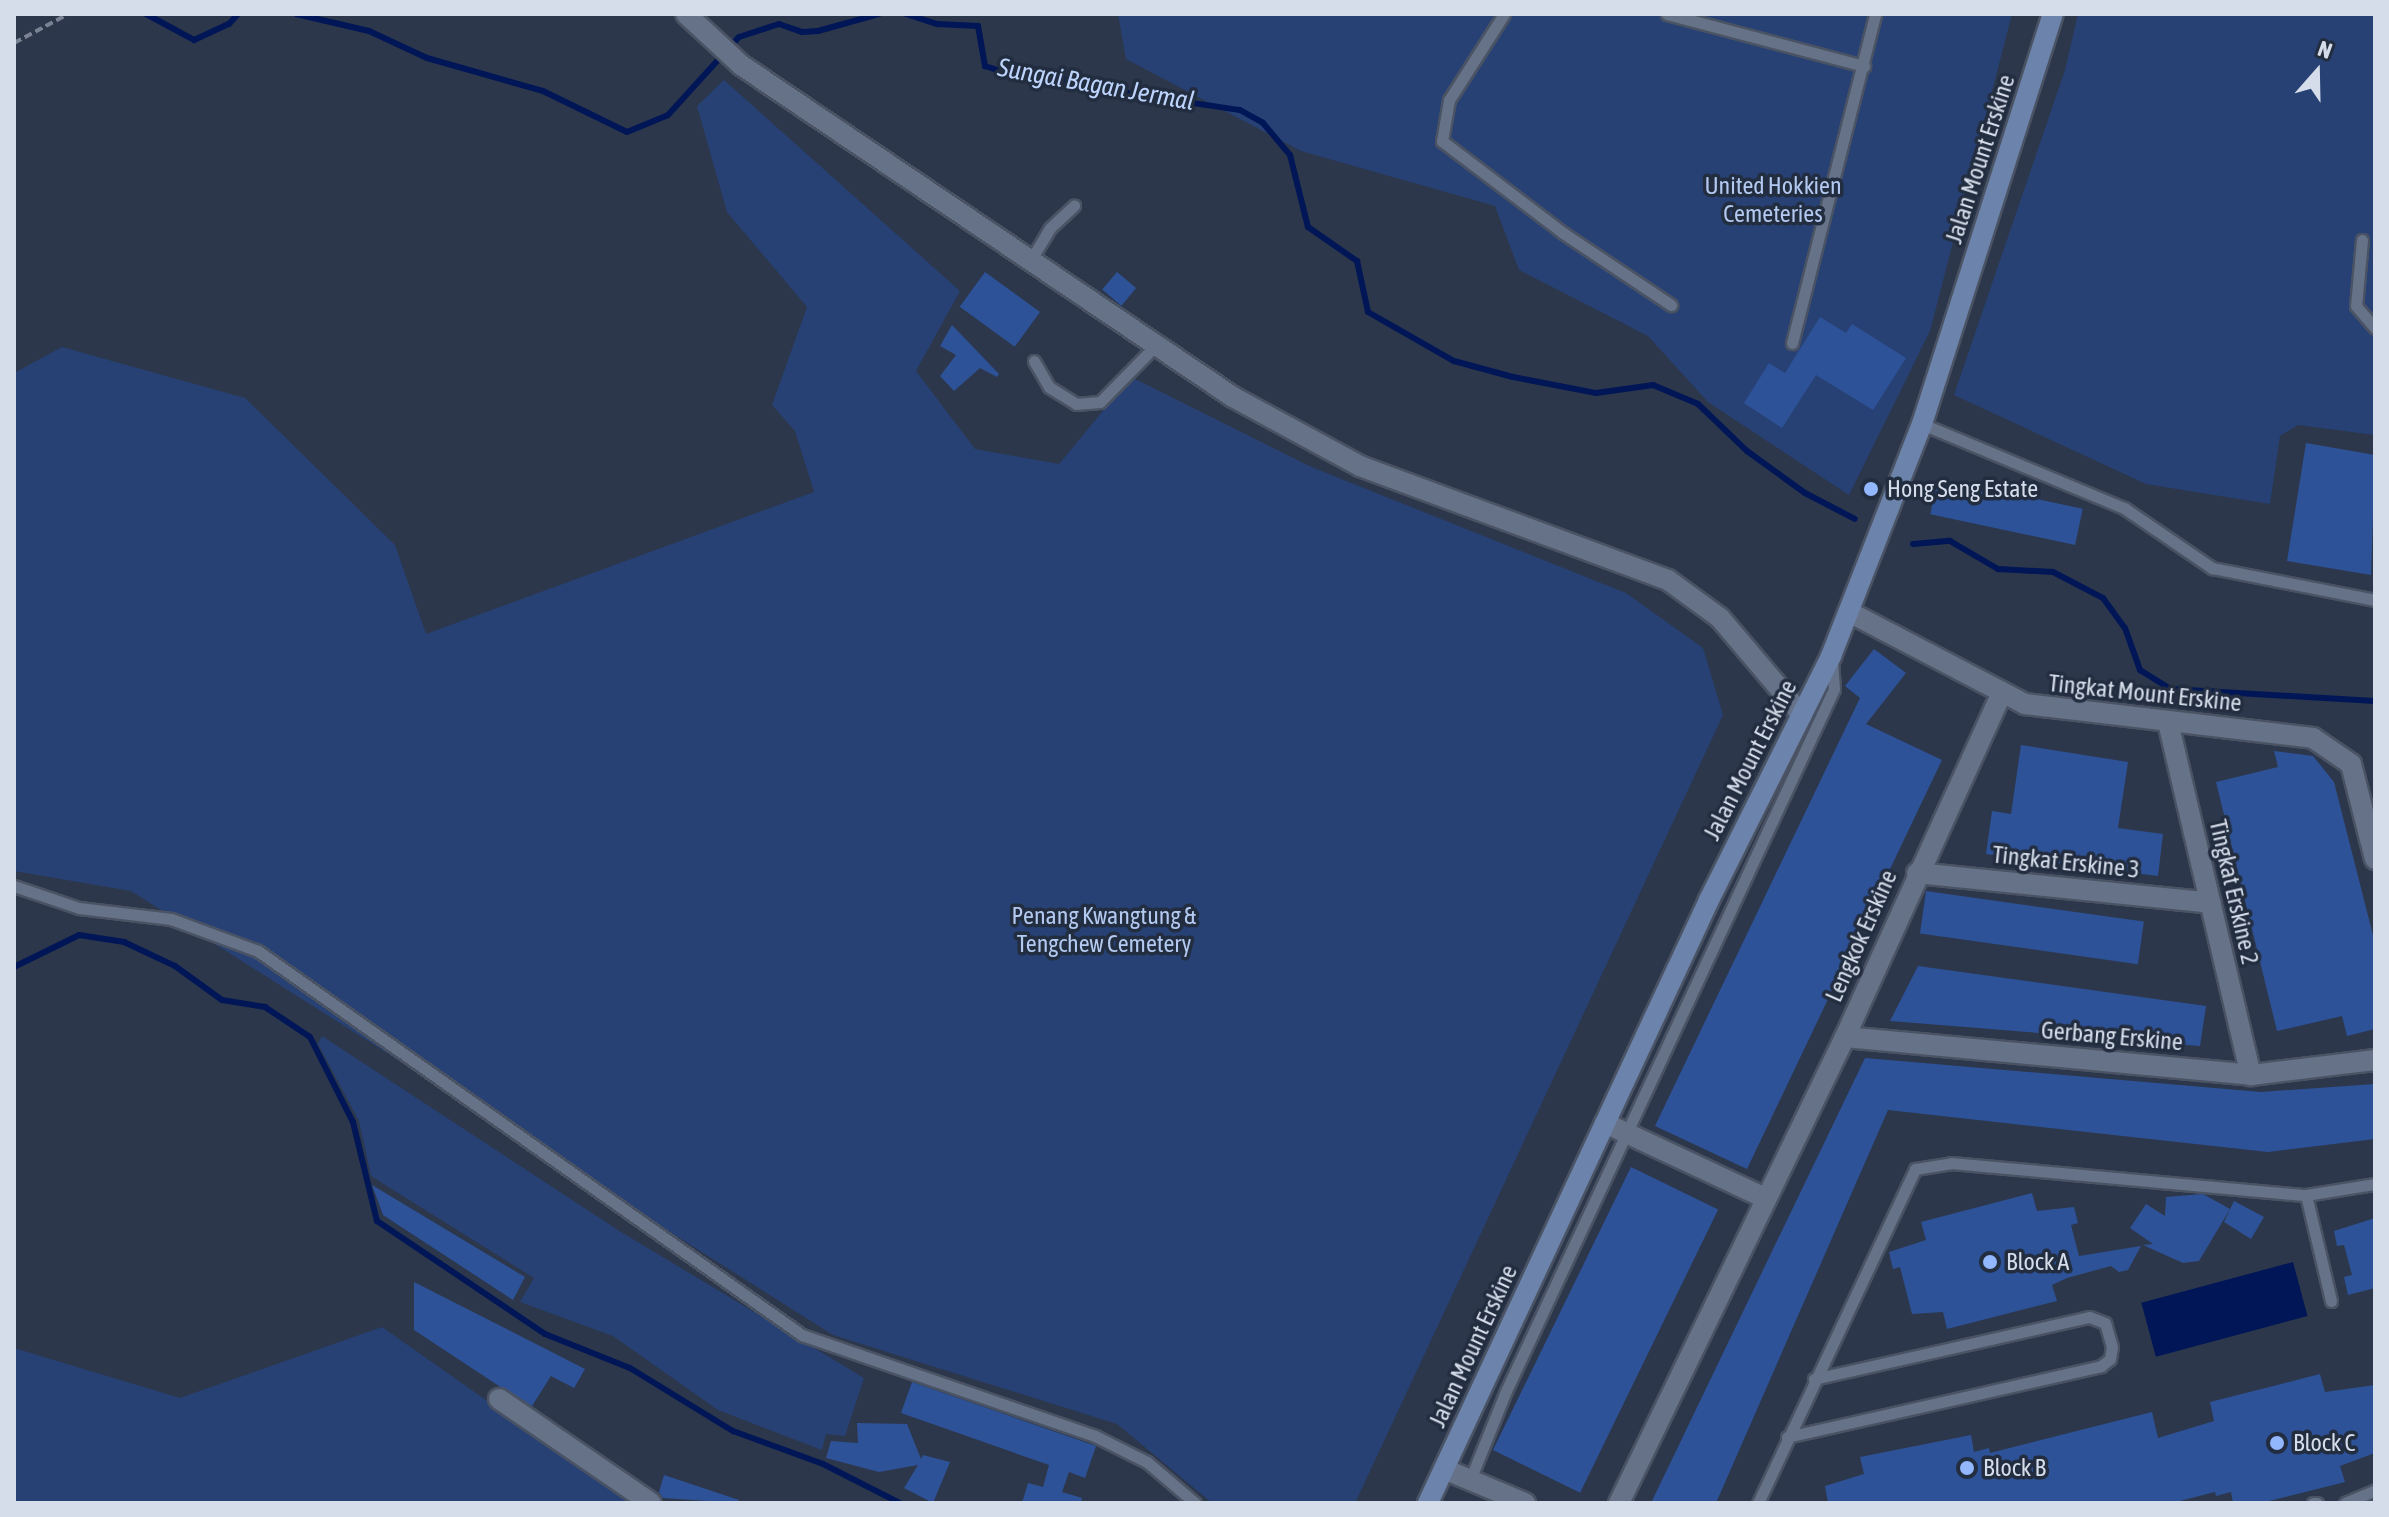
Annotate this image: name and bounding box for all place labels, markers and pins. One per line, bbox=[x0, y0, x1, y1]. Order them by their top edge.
place label: Hong Seng Estate bbox=[1887, 475, 2038, 503]
marker: Hong Seng Estate bbox=[1862, 480, 1880, 498]
place label: Block A bbox=[2006, 1248, 2069, 1276]
marker: Block A bbox=[1981, 1253, 1999, 1271]
place label: Block C bbox=[2293, 1429, 2355, 1457]
marker: Block C bbox=[2268, 1434, 2286, 1452]
place label: Block B bbox=[1983, 1454, 2046, 1482]
marker: Block B bbox=[1958, 1459, 1976, 1477]

